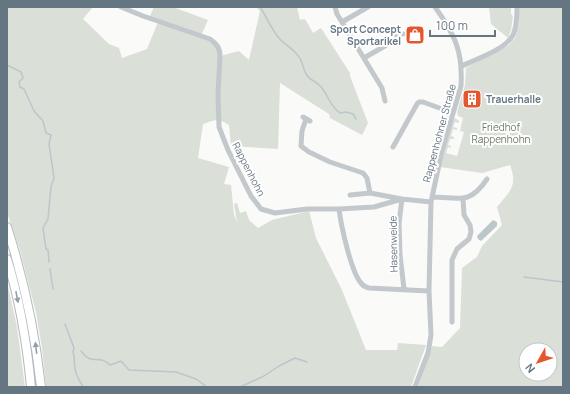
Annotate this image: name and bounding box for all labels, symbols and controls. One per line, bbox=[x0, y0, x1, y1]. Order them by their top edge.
scale bar bbox=[430, 12, 495, 38]
text: 100 m bbox=[436, 17, 468, 34]
place label: Sport Concept Sportarikel bbox=[330, 22, 401, 48]
shop icon: Sport Concept Sportarikel bbox=[404, 24, 426, 46]
street label: Rappenhohner Straße bbox=[419, 82, 459, 184]
building icon: Trauerhalle bbox=[461, 88, 483, 110]
place label: Trauerhalle bbox=[486, 92, 541, 106]
park label: Friedhof Rappenhohn bbox=[471, 120, 531, 146]
street label: Rappenhohn bbox=[229, 140, 269, 199]
street label: Hasenweide bbox=[386, 215, 400, 272]
one-way arrow bbox=[15, 291, 21, 303]
one-way arrow bbox=[33, 342, 40, 354]
north arrow bbox=[518, 342, 558, 382]
text: N bbox=[521, 361, 538, 376]

